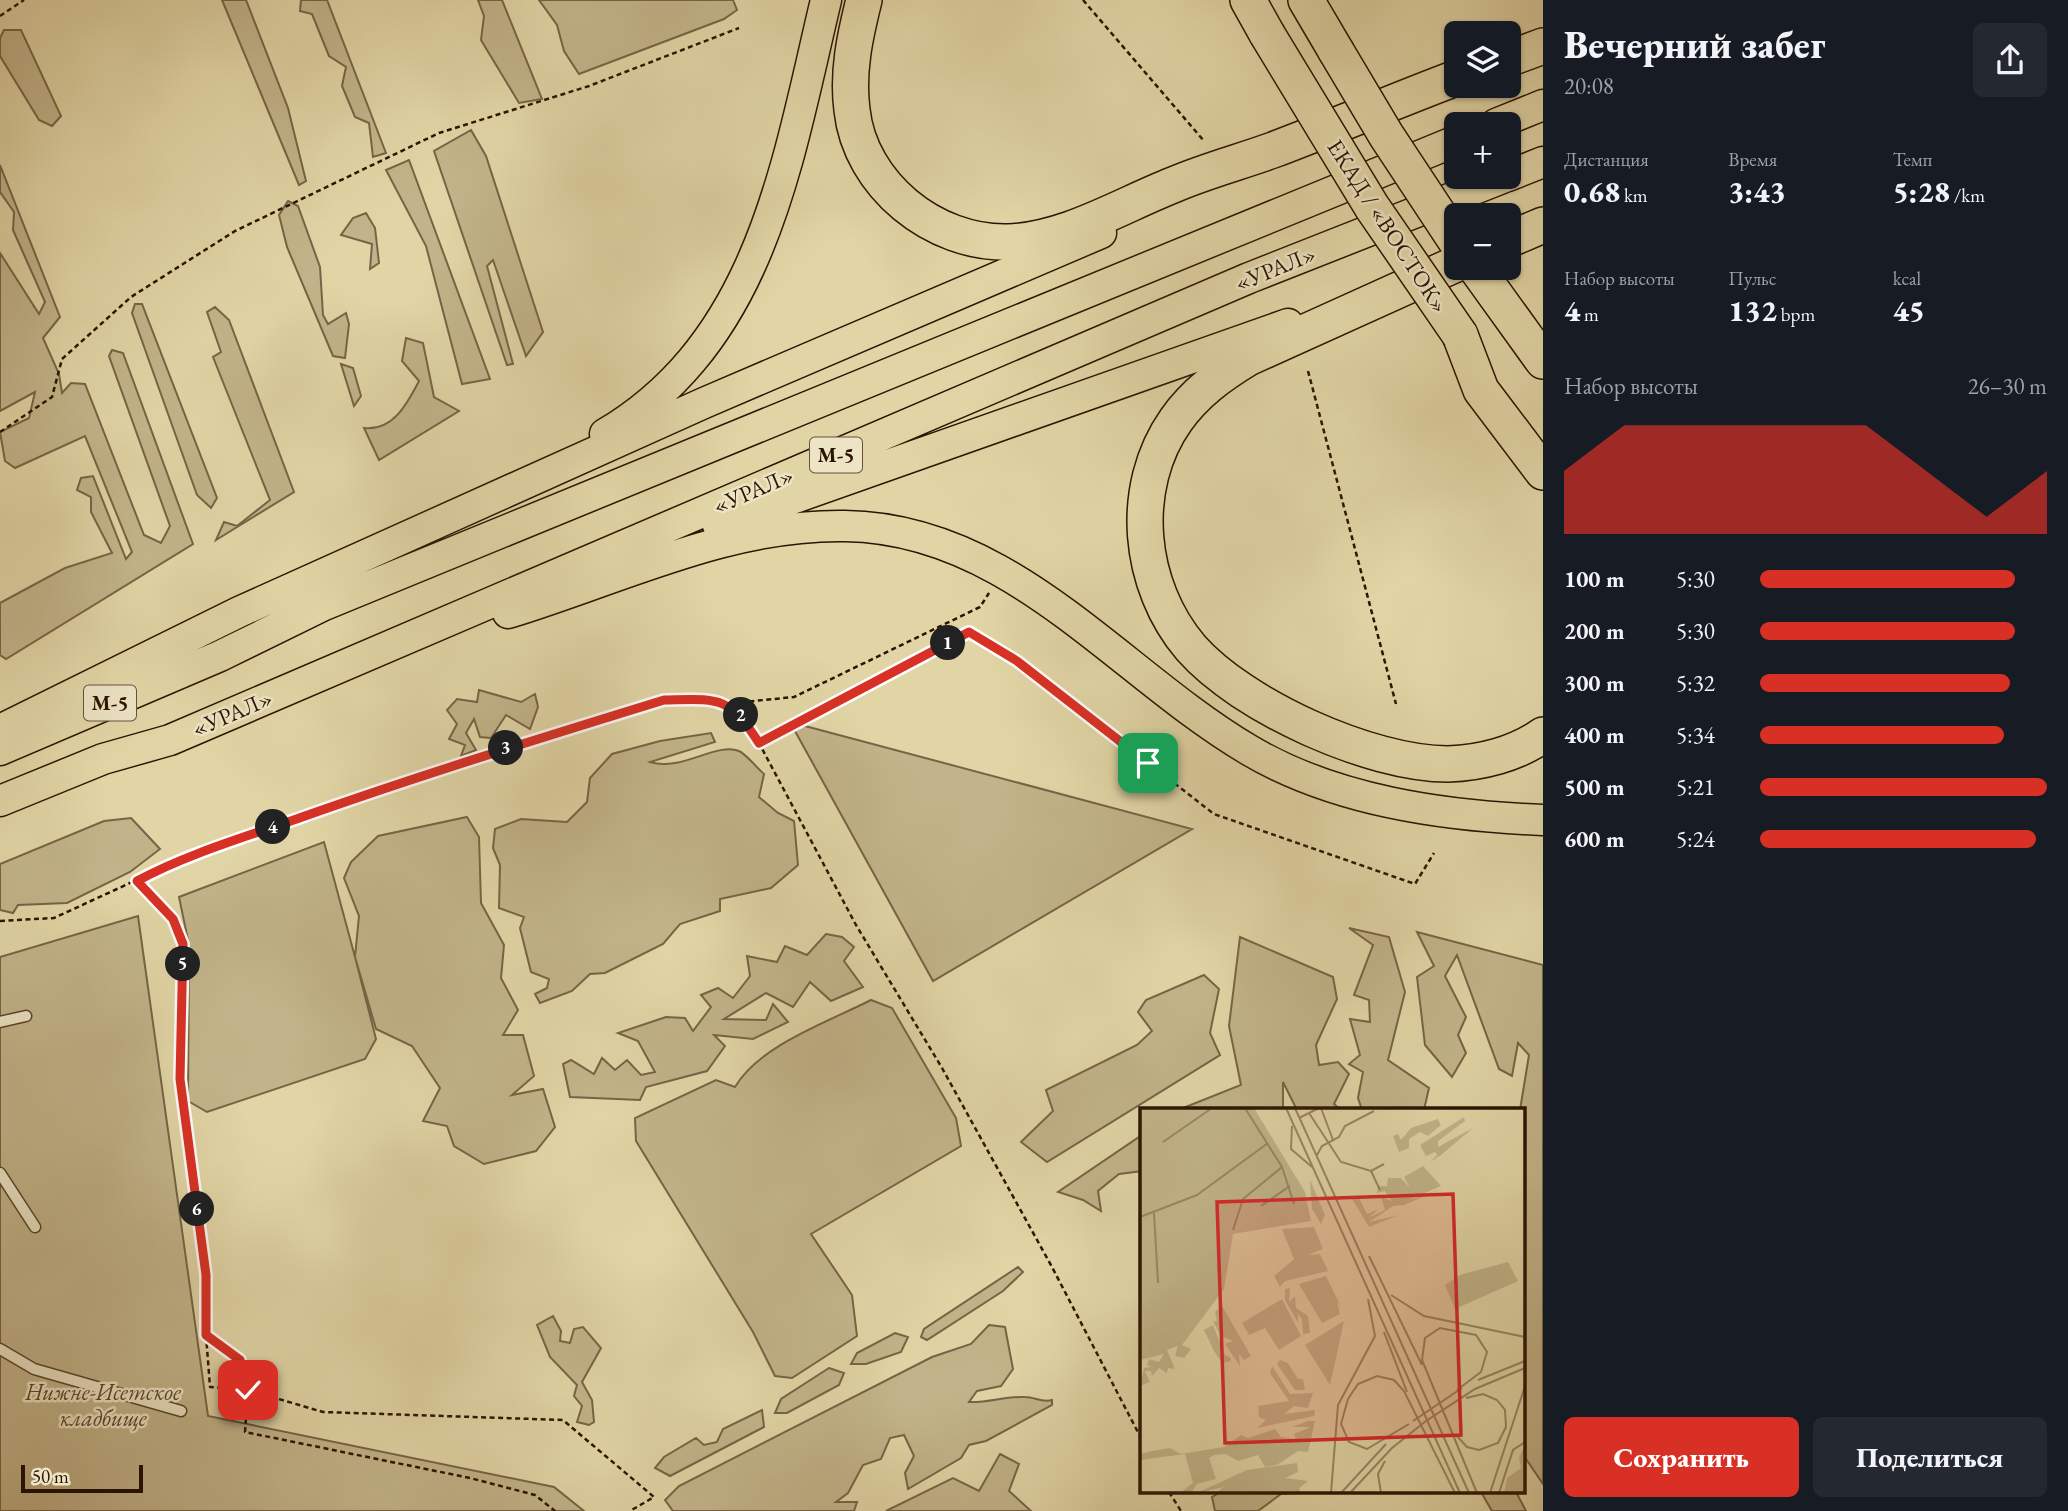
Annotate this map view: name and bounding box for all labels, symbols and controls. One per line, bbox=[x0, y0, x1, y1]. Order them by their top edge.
text: Вечерний забег bbox=[1564, 20, 1825, 69]
map controls bbox=[1444, 21, 1521, 280]
button: layers bbox=[1444, 21, 1521, 98]
button: share bbox=[1973, 23, 2047, 97]
text: 20:08 bbox=[1564, 71, 1614, 101]
button: + bbox=[1444, 112, 1521, 189]
street label: ЕКАД / «ВОСТОК» bbox=[1321, 133, 1455, 319]
text: Дистанция bbox=[1564, 147, 1649, 172]
text: Время bbox=[1728, 147, 1777, 172]
text: Темп bbox=[1893, 147, 1932, 172]
text: 0.68 bbox=[1564, 172, 1620, 211]
text: 3:43 bbox=[1728, 172, 1786, 211]
text: 5:28 bbox=[1893, 172, 1950, 211]
text: km bbox=[1620, 183, 1648, 208]
text: /km bbox=[1950, 183, 1985, 208]
button: − bbox=[1444, 203, 1521, 280]
street label: «УРАЛ» bbox=[1230, 238, 1320, 298]
text: Набор высоты bbox=[1564, 266, 1675, 291]
text: Пульс bbox=[1728, 266, 1776, 291]
text: kcal bbox=[1893, 266, 1921, 291]
text: 4 bbox=[1564, 291, 1580, 330]
text: 132 bbox=[1728, 291, 1777, 330]
text: 45 bbox=[1893, 291, 1925, 330]
text: m bbox=[1580, 302, 1599, 327]
text: bpm bbox=[1777, 302, 1815, 327]
text: Набор высоты bbox=[1564, 371, 1698, 401]
text: 26–30 m bbox=[1968, 371, 2047, 401]
road number: М-5 bbox=[810, 438, 862, 472]
street label: «УРАЛ» bbox=[708, 460, 798, 520]
text: 100 m bbox=[1564, 564, 1625, 594]
text: 5:30 bbox=[1676, 564, 1715, 594]
text: 200 m bbox=[1564, 616, 1625, 646]
text: 5:30 bbox=[1676, 616, 1715, 646]
pin: 1 bbox=[930, 626, 965, 660]
text: 1 bbox=[942, 630, 953, 655]
text: 300 m bbox=[1564, 668, 1625, 698]
text: 5:32 bbox=[1676, 668, 1715, 698]
street label: «УРАЛ» bbox=[187, 683, 277, 743]
road number: М-5 bbox=[84, 686, 136, 720]
pin: 2 bbox=[724, 698, 758, 732]
text: 2 bbox=[735, 702, 746, 727]
text: 400 m bbox=[1564, 720, 1625, 750]
text: 5:34 bbox=[1676, 720, 1715, 750]
pin: 3 bbox=[489, 730, 524, 766]
pin bbox=[1118, 733, 1178, 793]
text: 3 bbox=[500, 735, 511, 760]
icon: arrive bbox=[1129, 744, 1167, 782]
text: 500 m bbox=[1564, 772, 1625, 802]
text: 5:21 bbox=[1676, 772, 1715, 802]
pin: 4 bbox=[256, 810, 290, 844]
text: 4 bbox=[267, 814, 278, 839]
text: 600 m bbox=[1564, 824, 1625, 854]
text: 5:24 bbox=[1676, 824, 1715, 854]
pin: 5 bbox=[166, 946, 200, 982]
text: 5 bbox=[177, 951, 188, 976]
inset map bbox=[1140, 1108, 1526, 1494]
pin: 6 bbox=[180, 1192, 214, 1226]
text: 6 bbox=[191, 1196, 202, 1221]
pin bbox=[218, 1360, 278, 1420]
icon: check bbox=[229, 1371, 267, 1409]
park label: Нижне-Исетское кладбище bbox=[24, 1377, 182, 1433]
button: Сохранить bbox=[1564, 1417, 1799, 1497]
button: Поделиться bbox=[1813, 1417, 2047, 1497]
scale bar bbox=[21, 1462, 144, 1494]
text: 50 m bbox=[32, 1464, 69, 1489]

